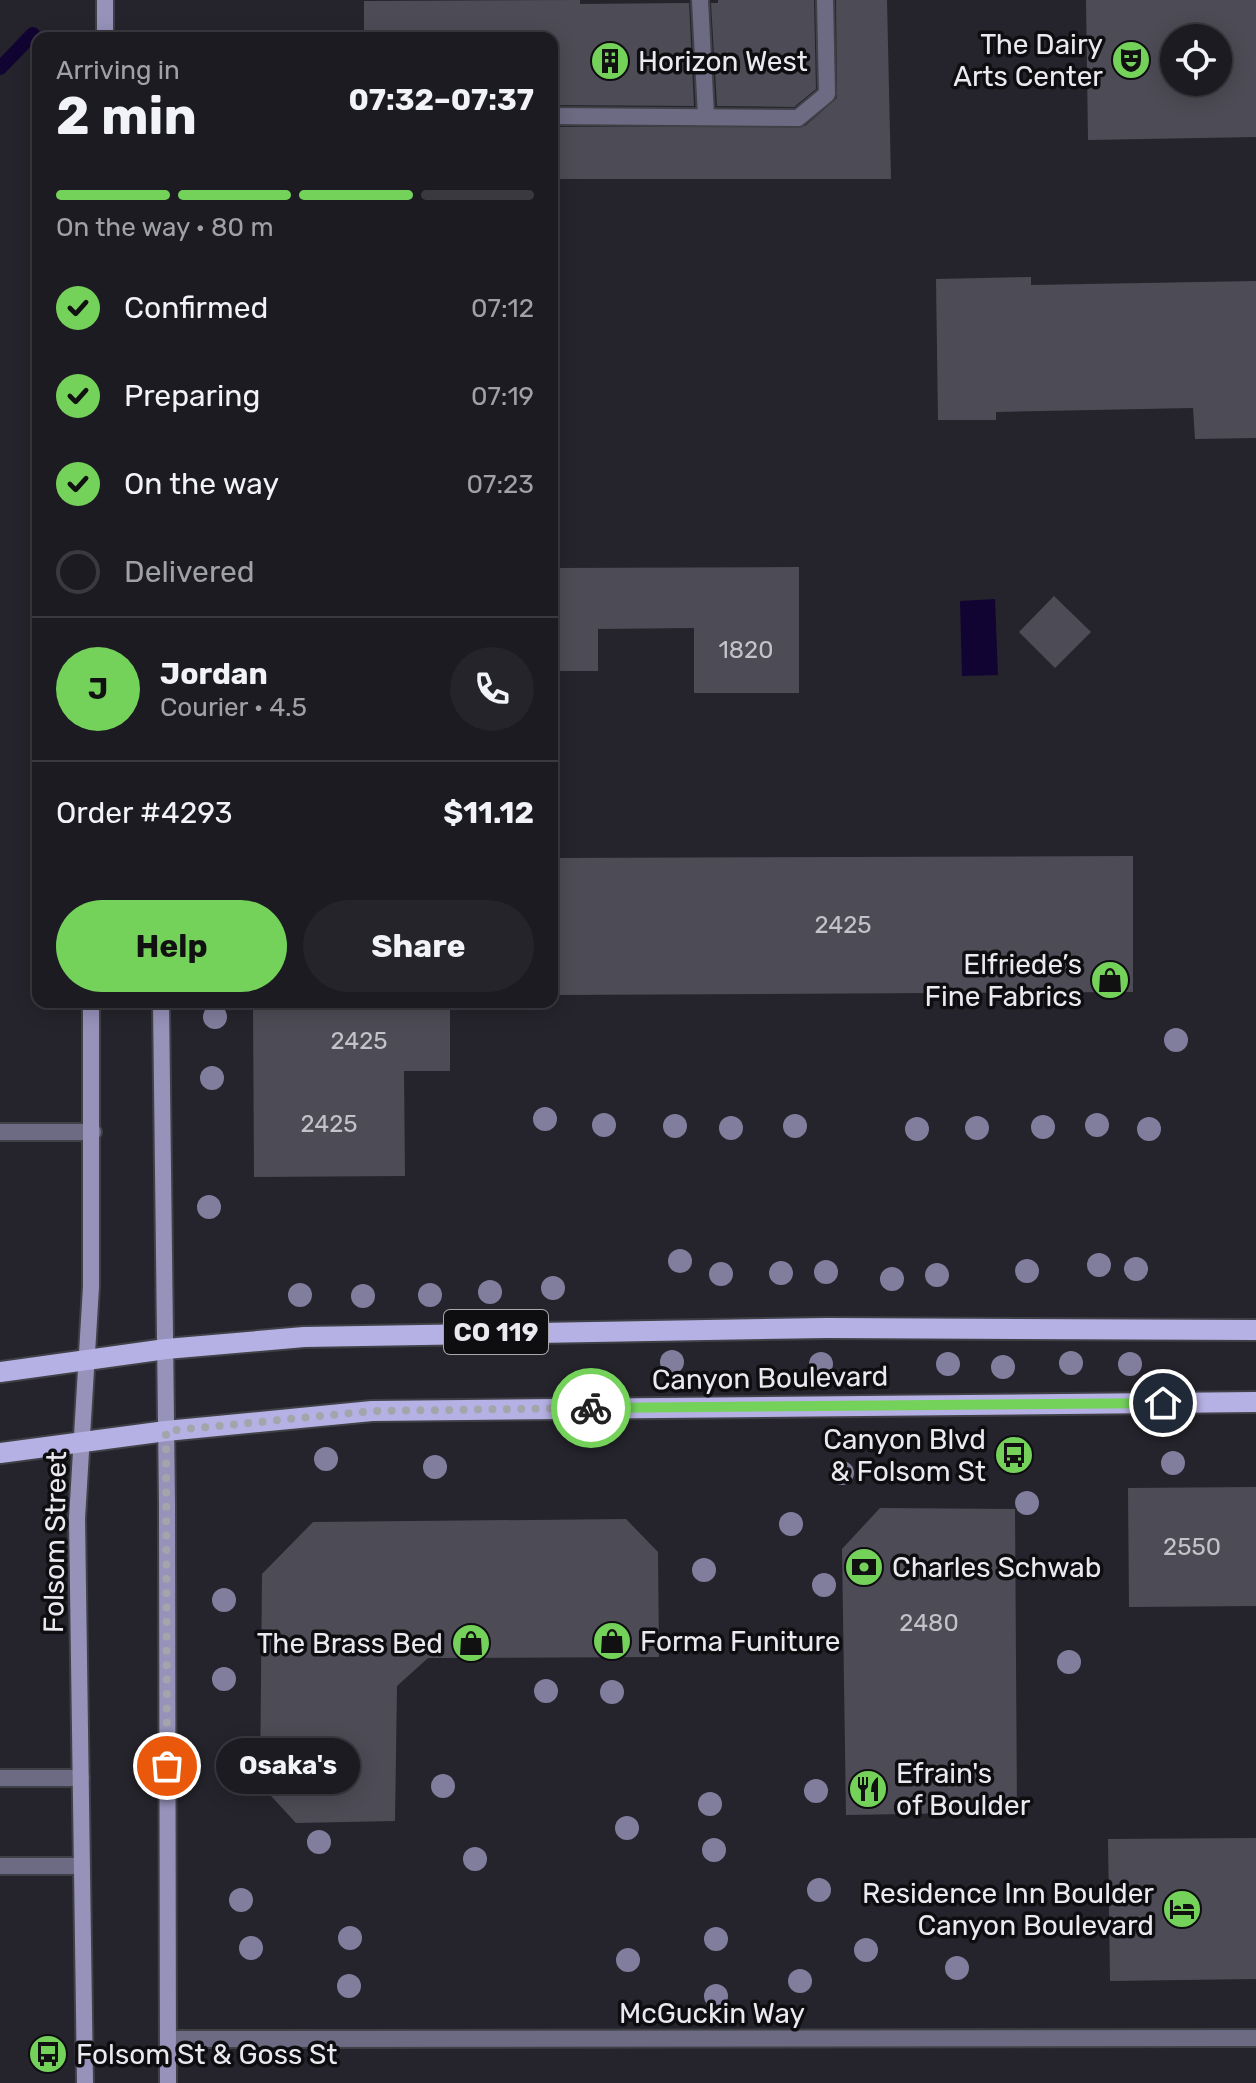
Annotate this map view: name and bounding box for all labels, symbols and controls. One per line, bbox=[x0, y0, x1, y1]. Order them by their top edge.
map controls bbox=[1160, 24, 1232, 96]
button: locate bbox=[1160, 24, 1232, 96]
place label: The Dairy Arts Center bbox=[953, 28, 1103, 93]
theatre icon: The Dairy Arts Center bbox=[1110, 39, 1152, 81]
building icon: Horizon West bbox=[589, 40, 631, 82]
place label: Horizon West bbox=[638, 45, 808, 78]
text: Arriving in bbox=[56, 55, 180, 86]
text: 07:32–07:37 bbox=[348, 82, 534, 118]
text: 2 min bbox=[56, 85, 197, 147]
text: On the way · 80 m bbox=[56, 212, 274, 243]
icon: check bbox=[56, 286, 100, 330]
text: Confirmed bbox=[124, 290, 268, 326]
text: 07:12 bbox=[471, 293, 534, 324]
icon: check bbox=[56, 374, 100, 418]
text: Preparing bbox=[124, 378, 260, 414]
text: 07:19 bbox=[471, 381, 534, 412]
icon: check bbox=[56, 462, 100, 506]
text: On the way bbox=[124, 466, 279, 502]
text: 07:23 bbox=[467, 469, 534, 500]
text: Delivered bbox=[124, 554, 255, 590]
house number: 1820 bbox=[719, 636, 773, 664]
button: phone bbox=[450, 647, 534, 731]
text: Jordan bbox=[160, 656, 268, 692]
text: J bbox=[88, 671, 108, 707]
text: Courier · 4.5 bbox=[160, 692, 307, 723]
text: Order #4293 bbox=[56, 795, 233, 831]
text: $11.12 bbox=[443, 795, 534, 831]
button: Help bbox=[56, 900, 287, 992]
button: Share bbox=[303, 900, 534, 992]
house number: 2425 bbox=[814, 911, 872, 939]
place label: Elfriede’s Fine Fabrics bbox=[925, 948, 1082, 1013]
shop icon: Elfriede’s Fine Fabrics bbox=[1089, 959, 1131, 1001]
house number: 2425 bbox=[330, 1027, 388, 1055]
house number: 2425 bbox=[300, 1110, 358, 1138]
road number: CO 119 bbox=[444, 1310, 548, 1354]
street label: Canyon Boulevard bbox=[651, 1359, 889, 1397]
courier bbox=[551, 1368, 631, 1448]
pin bbox=[1129, 1369, 1197, 1437]
icon: home bbox=[1141, 1381, 1185, 1425]
icon: bike bbox=[569, 1386, 613, 1430]
place label: Canyon Blvd & Folsom St bbox=[823, 1423, 986, 1488]
bus stop icon: Canyon Blvd & Folsom St bbox=[993, 1434, 1035, 1476]
street label: Folsom Street bbox=[37, 1451, 73, 1633]
house number: 2550 bbox=[1163, 1533, 1221, 1561]
bank icon: Charles Schwab bbox=[843, 1546, 885, 1588]
place label: Charles Schwab bbox=[892, 1551, 1101, 1584]
house number: 2480 bbox=[899, 1609, 959, 1637]
shop icon: Forma Funiture bbox=[591, 1620, 633, 1662]
shop icon: The Brass Bed bbox=[450, 1622, 492, 1664]
place label: Forma Funiture bbox=[640, 1625, 840, 1658]
place label: The Brass Bed bbox=[257, 1627, 443, 1660]
pin bbox=[133, 1732, 201, 1800]
callout: Osaka's bbox=[215, 1738, 359, 1794]
icon: bag bbox=[145, 1744, 189, 1788]
text: Osaka's bbox=[239, 1750, 337, 1781]
place label: Efrain's of Boulder bbox=[896, 1757, 1031, 1822]
restaurant icon: Efrain's of Boulder bbox=[847, 1768, 889, 1810]
place label: Residence Inn Boulder Canyon Boulevard bbox=[862, 1877, 1154, 1942]
hotel icon: Residence Inn Boulder Canyon Boulevard bbox=[1161, 1888, 1203, 1930]
street label: McGuckin Way bbox=[619, 1997, 805, 2030]
bus stop icon: Folsom St & Goss St bbox=[27, 2033, 69, 2075]
place label: Folsom St & Goss St bbox=[76, 2038, 338, 2071]

